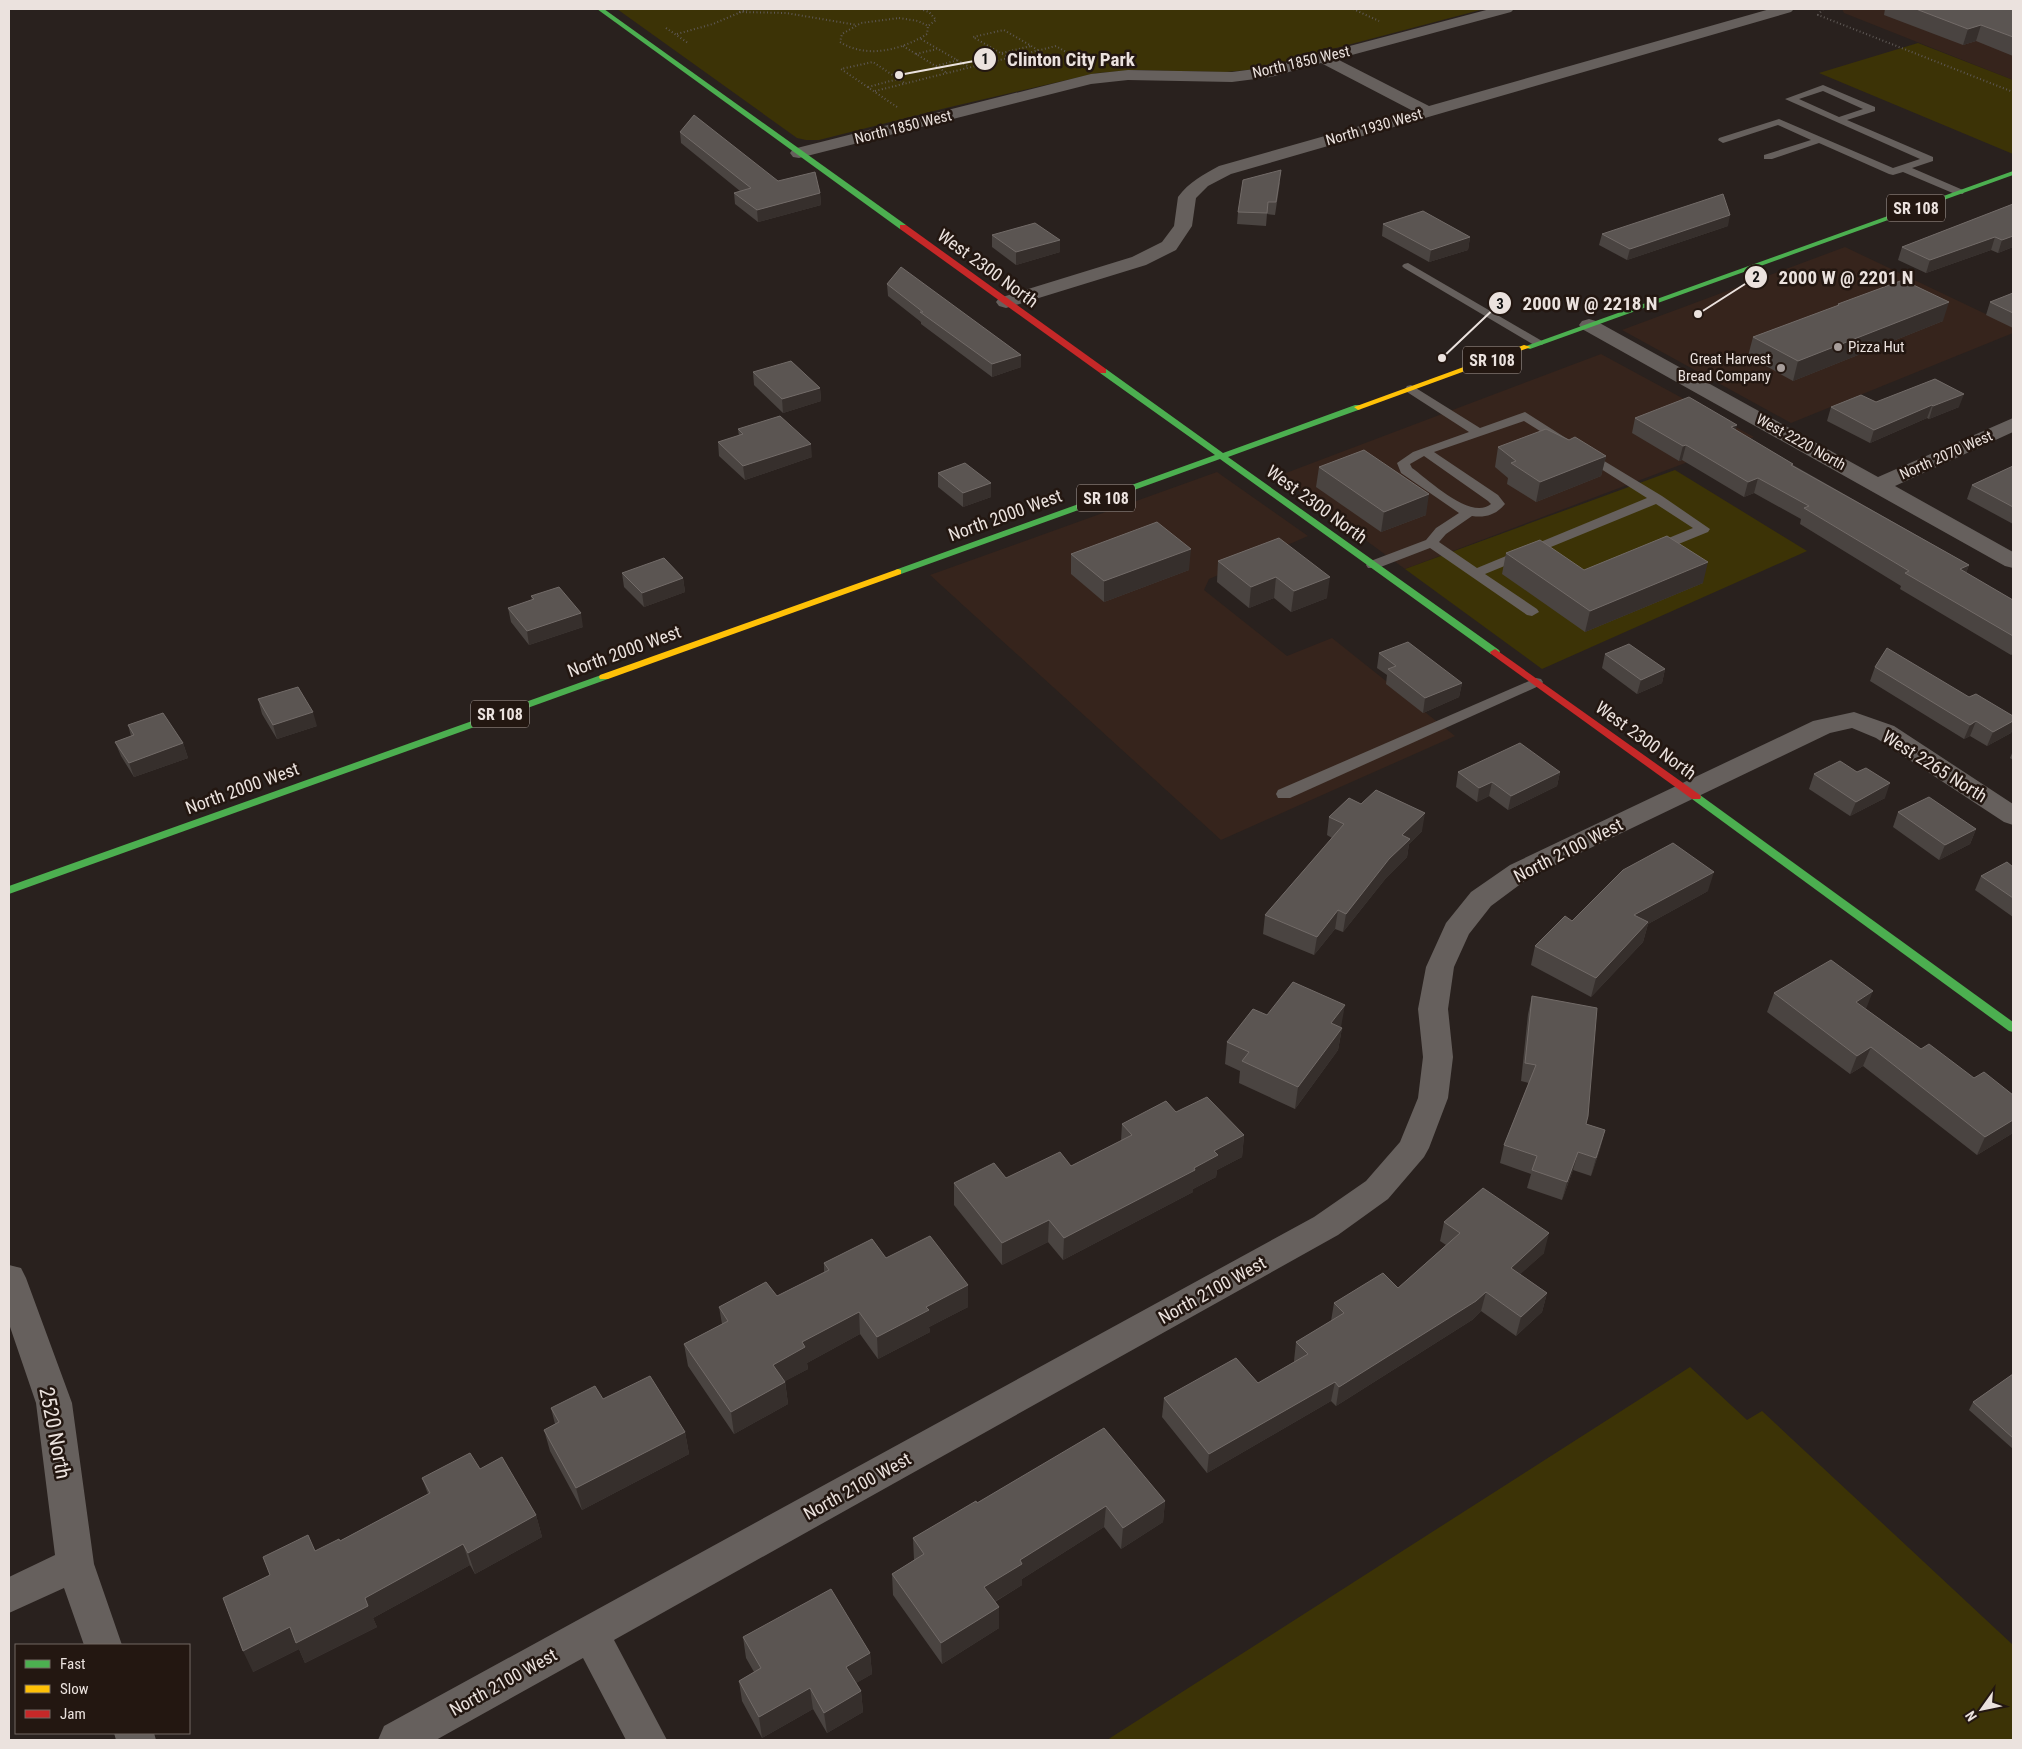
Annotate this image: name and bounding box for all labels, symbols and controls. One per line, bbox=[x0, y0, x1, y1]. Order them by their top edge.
callout: Clinton City Park bbox=[972, 42, 1145, 76]
street label: North 1850 West bbox=[1251, 42, 1351, 82]
text: Clinton City Park bbox=[1007, 48, 1136, 71]
text: 1 bbox=[981, 50, 989, 68]
street label: North 1930 West bbox=[1324, 105, 1424, 149]
street label: North 1850 West bbox=[853, 106, 953, 148]
road number: SR 108 bbox=[1887, 194, 1945, 222]
street label: West 2300 North bbox=[934, 224, 1042, 312]
callout: 2000 W @ 2201 N bbox=[1743, 260, 1923, 294]
text: 2000 W @ 2201 N bbox=[1779, 266, 1913, 289]
text: 2 bbox=[1752, 268, 1760, 286]
callout: 2000 W @ 2218 N bbox=[1487, 286, 1667, 320]
text: 2000 W @ 2218 N bbox=[1523, 292, 1657, 315]
text: 3 bbox=[1496, 295, 1504, 313]
place label: Pizza Hut bbox=[1848, 338, 1905, 356]
marker: Pizza Hut bbox=[1832, 341, 1844, 353]
road number: SR 108 bbox=[1463, 346, 1521, 374]
place label: Great Harvest Bread Company bbox=[1678, 350, 1771, 385]
marker: Great Harvest Bread Company bbox=[1775, 362, 1787, 374]
street label: West 2220 North bbox=[1753, 410, 1849, 474]
street label: North 2070 West bbox=[1897, 427, 1995, 483]
street label: West 2300 North bbox=[1263, 460, 1371, 548]
road number: SR 108 bbox=[1077, 484, 1135, 512]
street label: North 2000 West bbox=[945, 485, 1065, 545]
street label: North 2000 West bbox=[564, 621, 684, 681]
street label: West 2300 North bbox=[1592, 696, 1700, 784]
road number: SR 108 bbox=[471, 701, 529, 728]
street label: West 2265 North bbox=[1879, 725, 1991, 807]
street label: North 2000 West bbox=[182, 758, 302, 818]
street label: North 2100 West bbox=[1510, 814, 1626, 886]
street label: North 2100 West bbox=[1155, 1252, 1269, 1328]
street label: 2520 North bbox=[34, 1385, 76, 1481]
street label: North 2100 West bbox=[800, 1448, 914, 1524]
legend bbox=[15, 1644, 190, 1734]
street label: North 2100 West bbox=[446, 1644, 560, 1720]
text: Fast bbox=[60, 1655, 85, 1673]
text: Slow bbox=[60, 1680, 89, 1698]
north arrow bbox=[1957, 1684, 2007, 1734]
text: Jam bbox=[60, 1705, 86, 1723]
text: N bbox=[1962, 1708, 1980, 1724]

